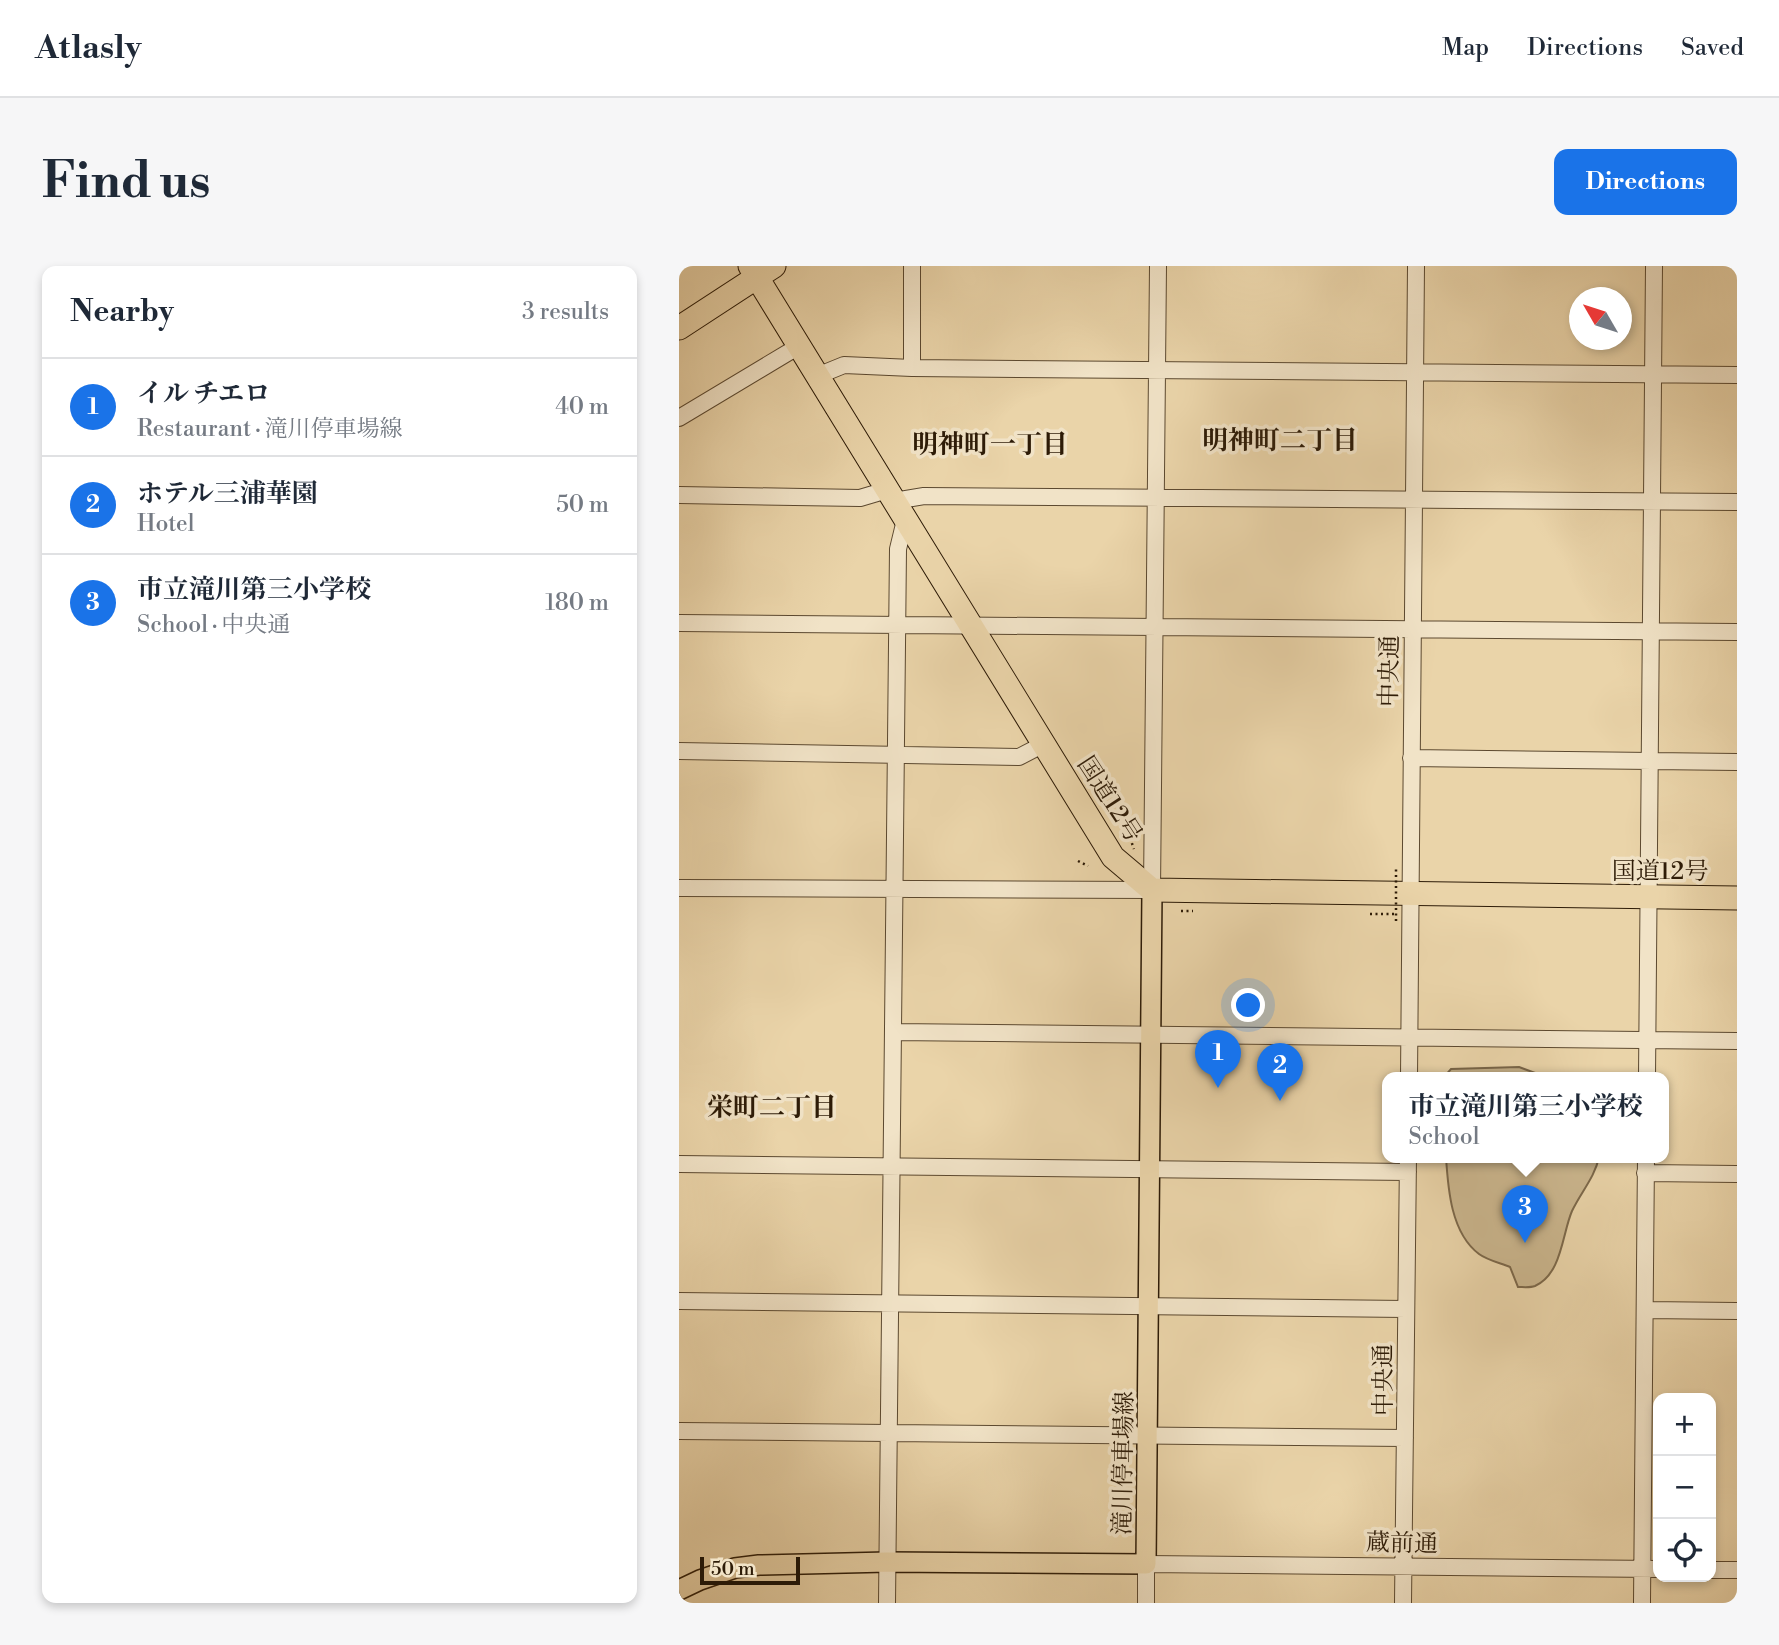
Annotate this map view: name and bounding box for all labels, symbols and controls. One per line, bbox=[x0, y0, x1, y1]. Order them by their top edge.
text: Atlasly bbox=[35, 28, 141, 69]
text: Map bbox=[1442, 33, 1489, 63]
text: Directions bbox=[1527, 33, 1643, 63]
text: Saved bbox=[1681, 33, 1744, 63]
button: Directions bbox=[1554, 149, 1737, 215]
text: Find us bbox=[42, 152, 211, 213]
north arrow bbox=[1569, 287, 1632, 350]
text: Nearby bbox=[70, 293, 174, 331]
text: 3 results bbox=[522, 298, 609, 326]
text: イル チエロ bbox=[137, 378, 270, 410]
text: 1 bbox=[87, 393, 99, 421]
text: 40 m bbox=[555, 393, 609, 421]
text: Restaurant · 滝川停車場線 bbox=[137, 415, 402, 443]
district label: 明神町二丁目 bbox=[1202, 425, 1358, 457]
district label: 明神町一丁目 bbox=[912, 429, 1068, 461]
text: ホテル三浦華園 bbox=[137, 478, 318, 510]
text: 2 bbox=[86, 491, 100, 519]
text: 50 m bbox=[556, 491, 609, 519]
text: Hotel bbox=[137, 510, 195, 538]
text: 市立滝川第三小学校 bbox=[137, 574, 371, 606]
text: 3 bbox=[86, 589, 100, 617]
text: 180 m bbox=[545, 589, 609, 617]
text: School · 中央通 bbox=[137, 611, 290, 639]
street label: 中央通 bbox=[1374, 635, 1406, 707]
street label: 国道12号 bbox=[1070, 751, 1148, 848]
street label: 国道12号 bbox=[1612, 857, 1708, 887]
your location bbox=[1231, 988, 1265, 1022]
pin: 1 bbox=[1195, 1030, 1241, 1088]
pin: 2 bbox=[1257, 1043, 1303, 1101]
popup bbox=[1382, 1072, 1669, 1163]
text: 市立滝川第三小学校 bbox=[1408, 1091, 1643, 1123]
district label: 栄町二丁目 bbox=[707, 1092, 837, 1124]
text: School bbox=[1408, 1123, 1480, 1151]
pin: 3 bbox=[1502, 1185, 1548, 1243]
street label: 中央通 bbox=[1369, 1344, 1399, 1416]
street label: 滝川停車場線 bbox=[1108, 1391, 1140, 1535]
map controls bbox=[1653, 1393, 1716, 1582]
button: + bbox=[1653, 1393, 1716, 1456]
button: − bbox=[1653, 1456, 1716, 1519]
button: locate bbox=[1653, 1519, 1716, 1582]
street label: 蔵前通 bbox=[1366, 1528, 1438, 1560]
scale bar bbox=[700, 1554, 800, 1586]
text: 50 m bbox=[711, 1557, 755, 1581]

